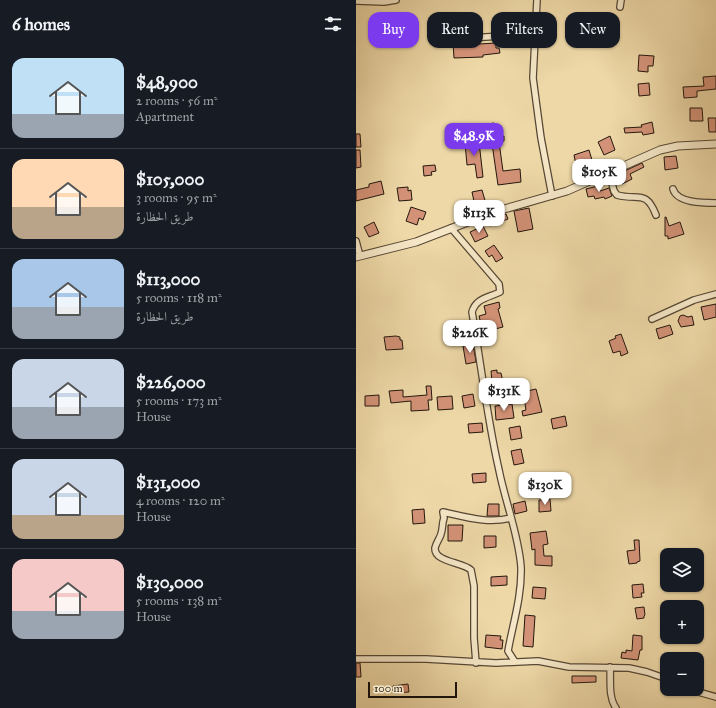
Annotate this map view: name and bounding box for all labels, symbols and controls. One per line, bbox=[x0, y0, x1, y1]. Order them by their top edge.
chip: Buy bbox=[368, 12, 419, 48]
chip: Rent bbox=[427, 12, 483, 48]
chip: Filters bbox=[491, 12, 557, 48]
chip: New bbox=[565, 12, 620, 48]
icon: filters bbox=[322, 13, 344, 35]
text: 6 homes bbox=[12, 14, 70, 35]
text: $48,900 bbox=[136, 72, 198, 93]
icon: home bbox=[44, 74, 92, 122]
text: 2 rooms · 56 m² bbox=[136, 93, 218, 109]
text: Apartment bbox=[136, 109, 194, 125]
pin: $48.9K bbox=[441, 123, 507, 157]
text: $48.9K bbox=[454, 128, 494, 144]
pin: $105K bbox=[571, 159, 627, 193]
text: $105K bbox=[581, 164, 617, 180]
text: $105,000 bbox=[136, 169, 204, 190]
icon: home bbox=[44, 175, 92, 223]
text: 3 rooms · 95 m² bbox=[136, 190, 217, 206]
pin: $113K bbox=[451, 200, 507, 234]
text: $113K bbox=[463, 205, 495, 221]
text: طريق الحظارة bbox=[136, 209, 194, 225]
text: $113,000 bbox=[136, 269, 201, 290]
icon: home bbox=[44, 275, 92, 323]
text: 5 rooms · 118 m² bbox=[136, 290, 222, 306]
text: طريق الحظارة bbox=[136, 309, 194, 325]
pin: $226K bbox=[442, 320, 498, 354]
text: $226K bbox=[452, 325, 488, 341]
text: $226,000 bbox=[136, 372, 206, 393]
icon: home bbox=[44, 375, 92, 423]
pin: $131K bbox=[476, 378, 532, 412]
text: $131K bbox=[488, 383, 520, 399]
text: 5 rooms · 173 m² bbox=[136, 393, 222, 409]
text: House bbox=[136, 409, 171, 425]
text: $131,000 bbox=[136, 472, 201, 493]
pin: $130K bbox=[517, 472, 573, 506]
icon: home bbox=[44, 475, 92, 523]
text: $130K bbox=[528, 477, 562, 493]
text: 4 rooms · 120 m² bbox=[136, 493, 225, 509]
text: House bbox=[136, 509, 171, 525]
map controls bbox=[660, 548, 704, 696]
button: layers bbox=[660, 548, 704, 592]
text: $130,000 bbox=[136, 572, 204, 593]
icon: home bbox=[44, 575, 92, 623]
text: 5 rooms · 138 m² bbox=[136, 593, 222, 609]
button: + bbox=[660, 600, 704, 644]
text: House bbox=[136, 609, 171, 625]
button: − bbox=[660, 652, 704, 696]
scale bar bbox=[368, 680, 457, 699]
text: 100 m bbox=[374, 682, 403, 695]

